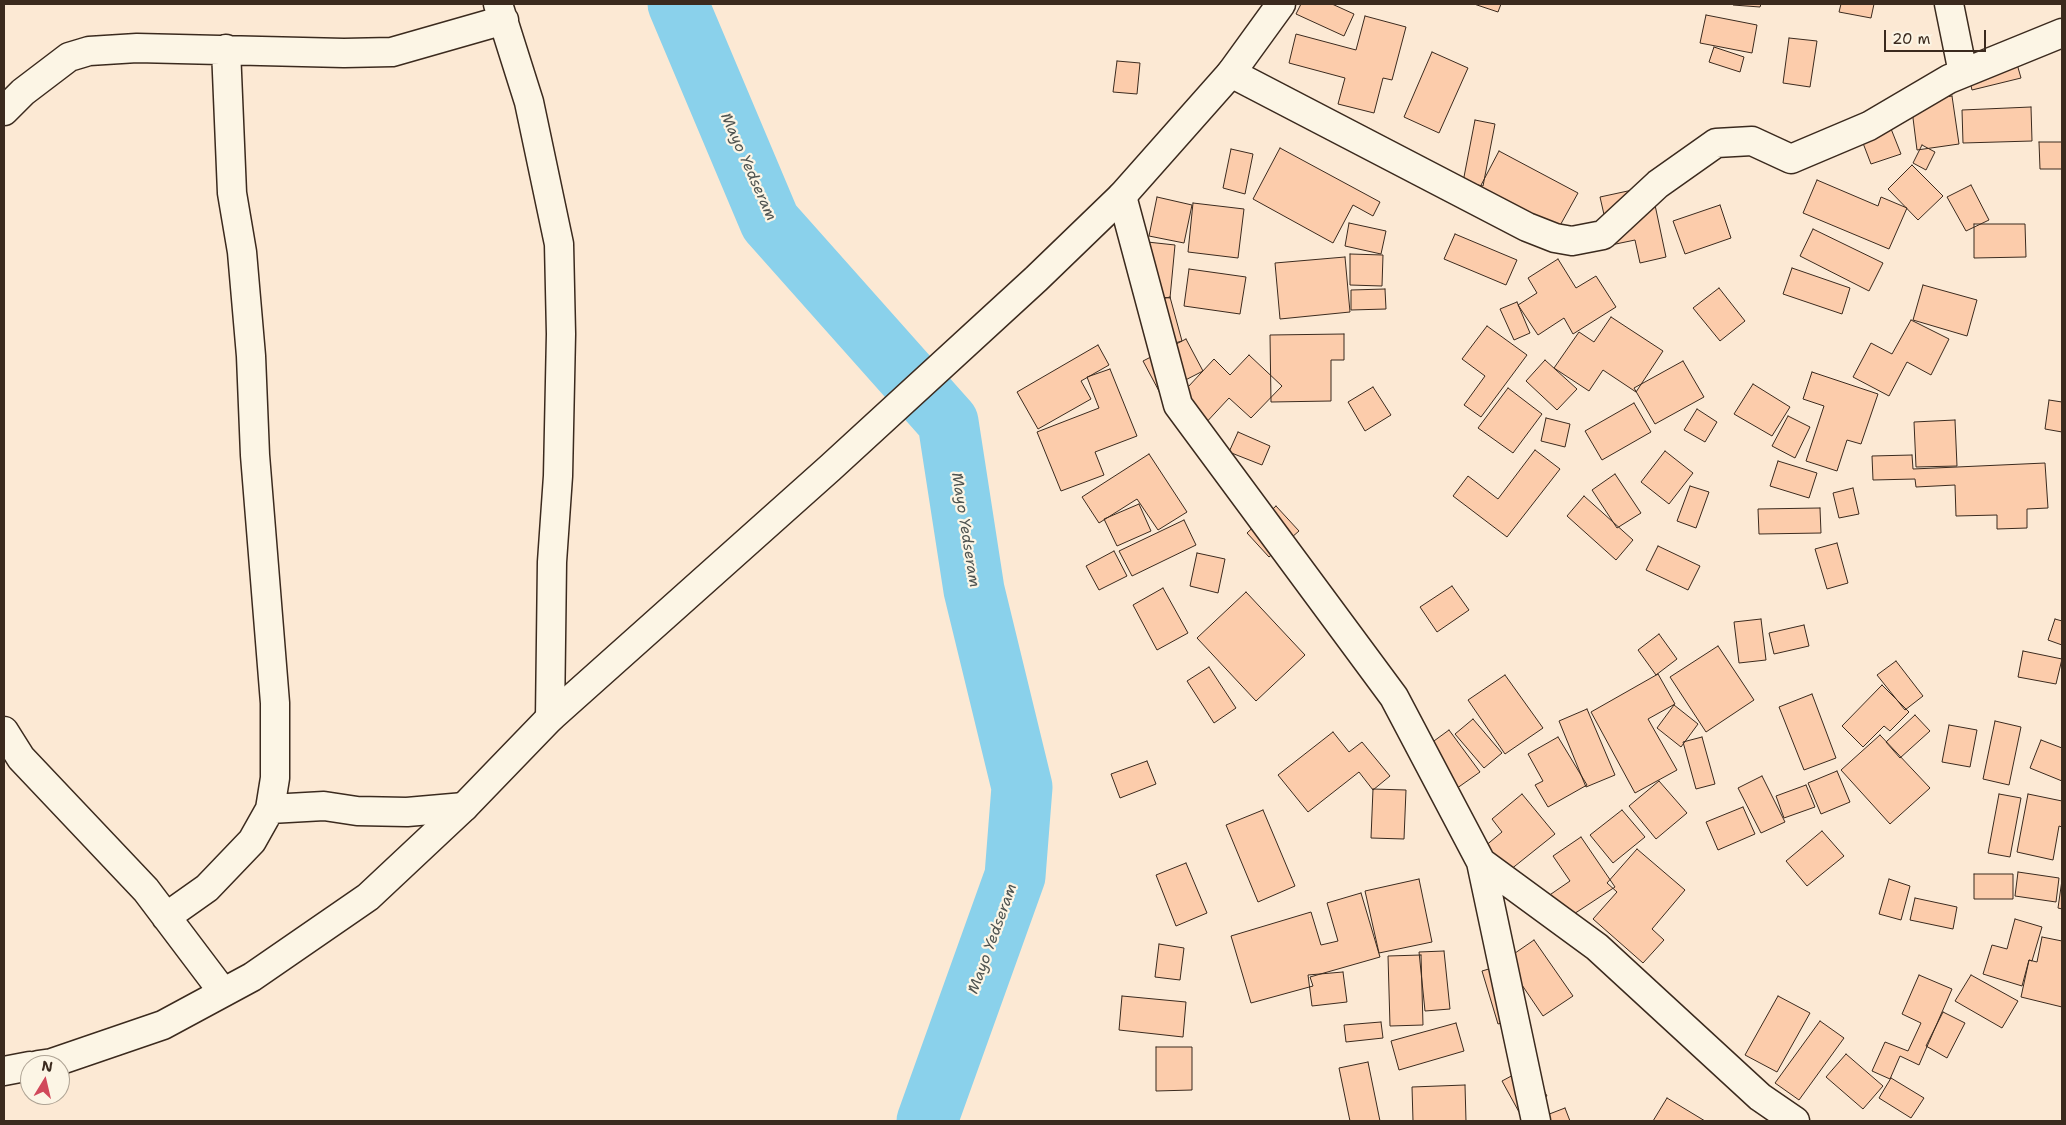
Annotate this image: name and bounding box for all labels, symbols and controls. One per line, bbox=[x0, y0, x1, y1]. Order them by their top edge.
scale bar bbox=[1886, 20, 1988, 52]
text: 20 m bbox=[1892, 29, 1931, 49]
water label: Mayo Yedseram bbox=[716, 110, 780, 224]
water label: Mayo Yedseram bbox=[947, 471, 983, 589]
water label: Mayo Yedseram bbox=[965, 881, 1021, 997]
north arrow bbox=[20, 1055, 70, 1105]
text: N bbox=[40, 1056, 54, 1076]

